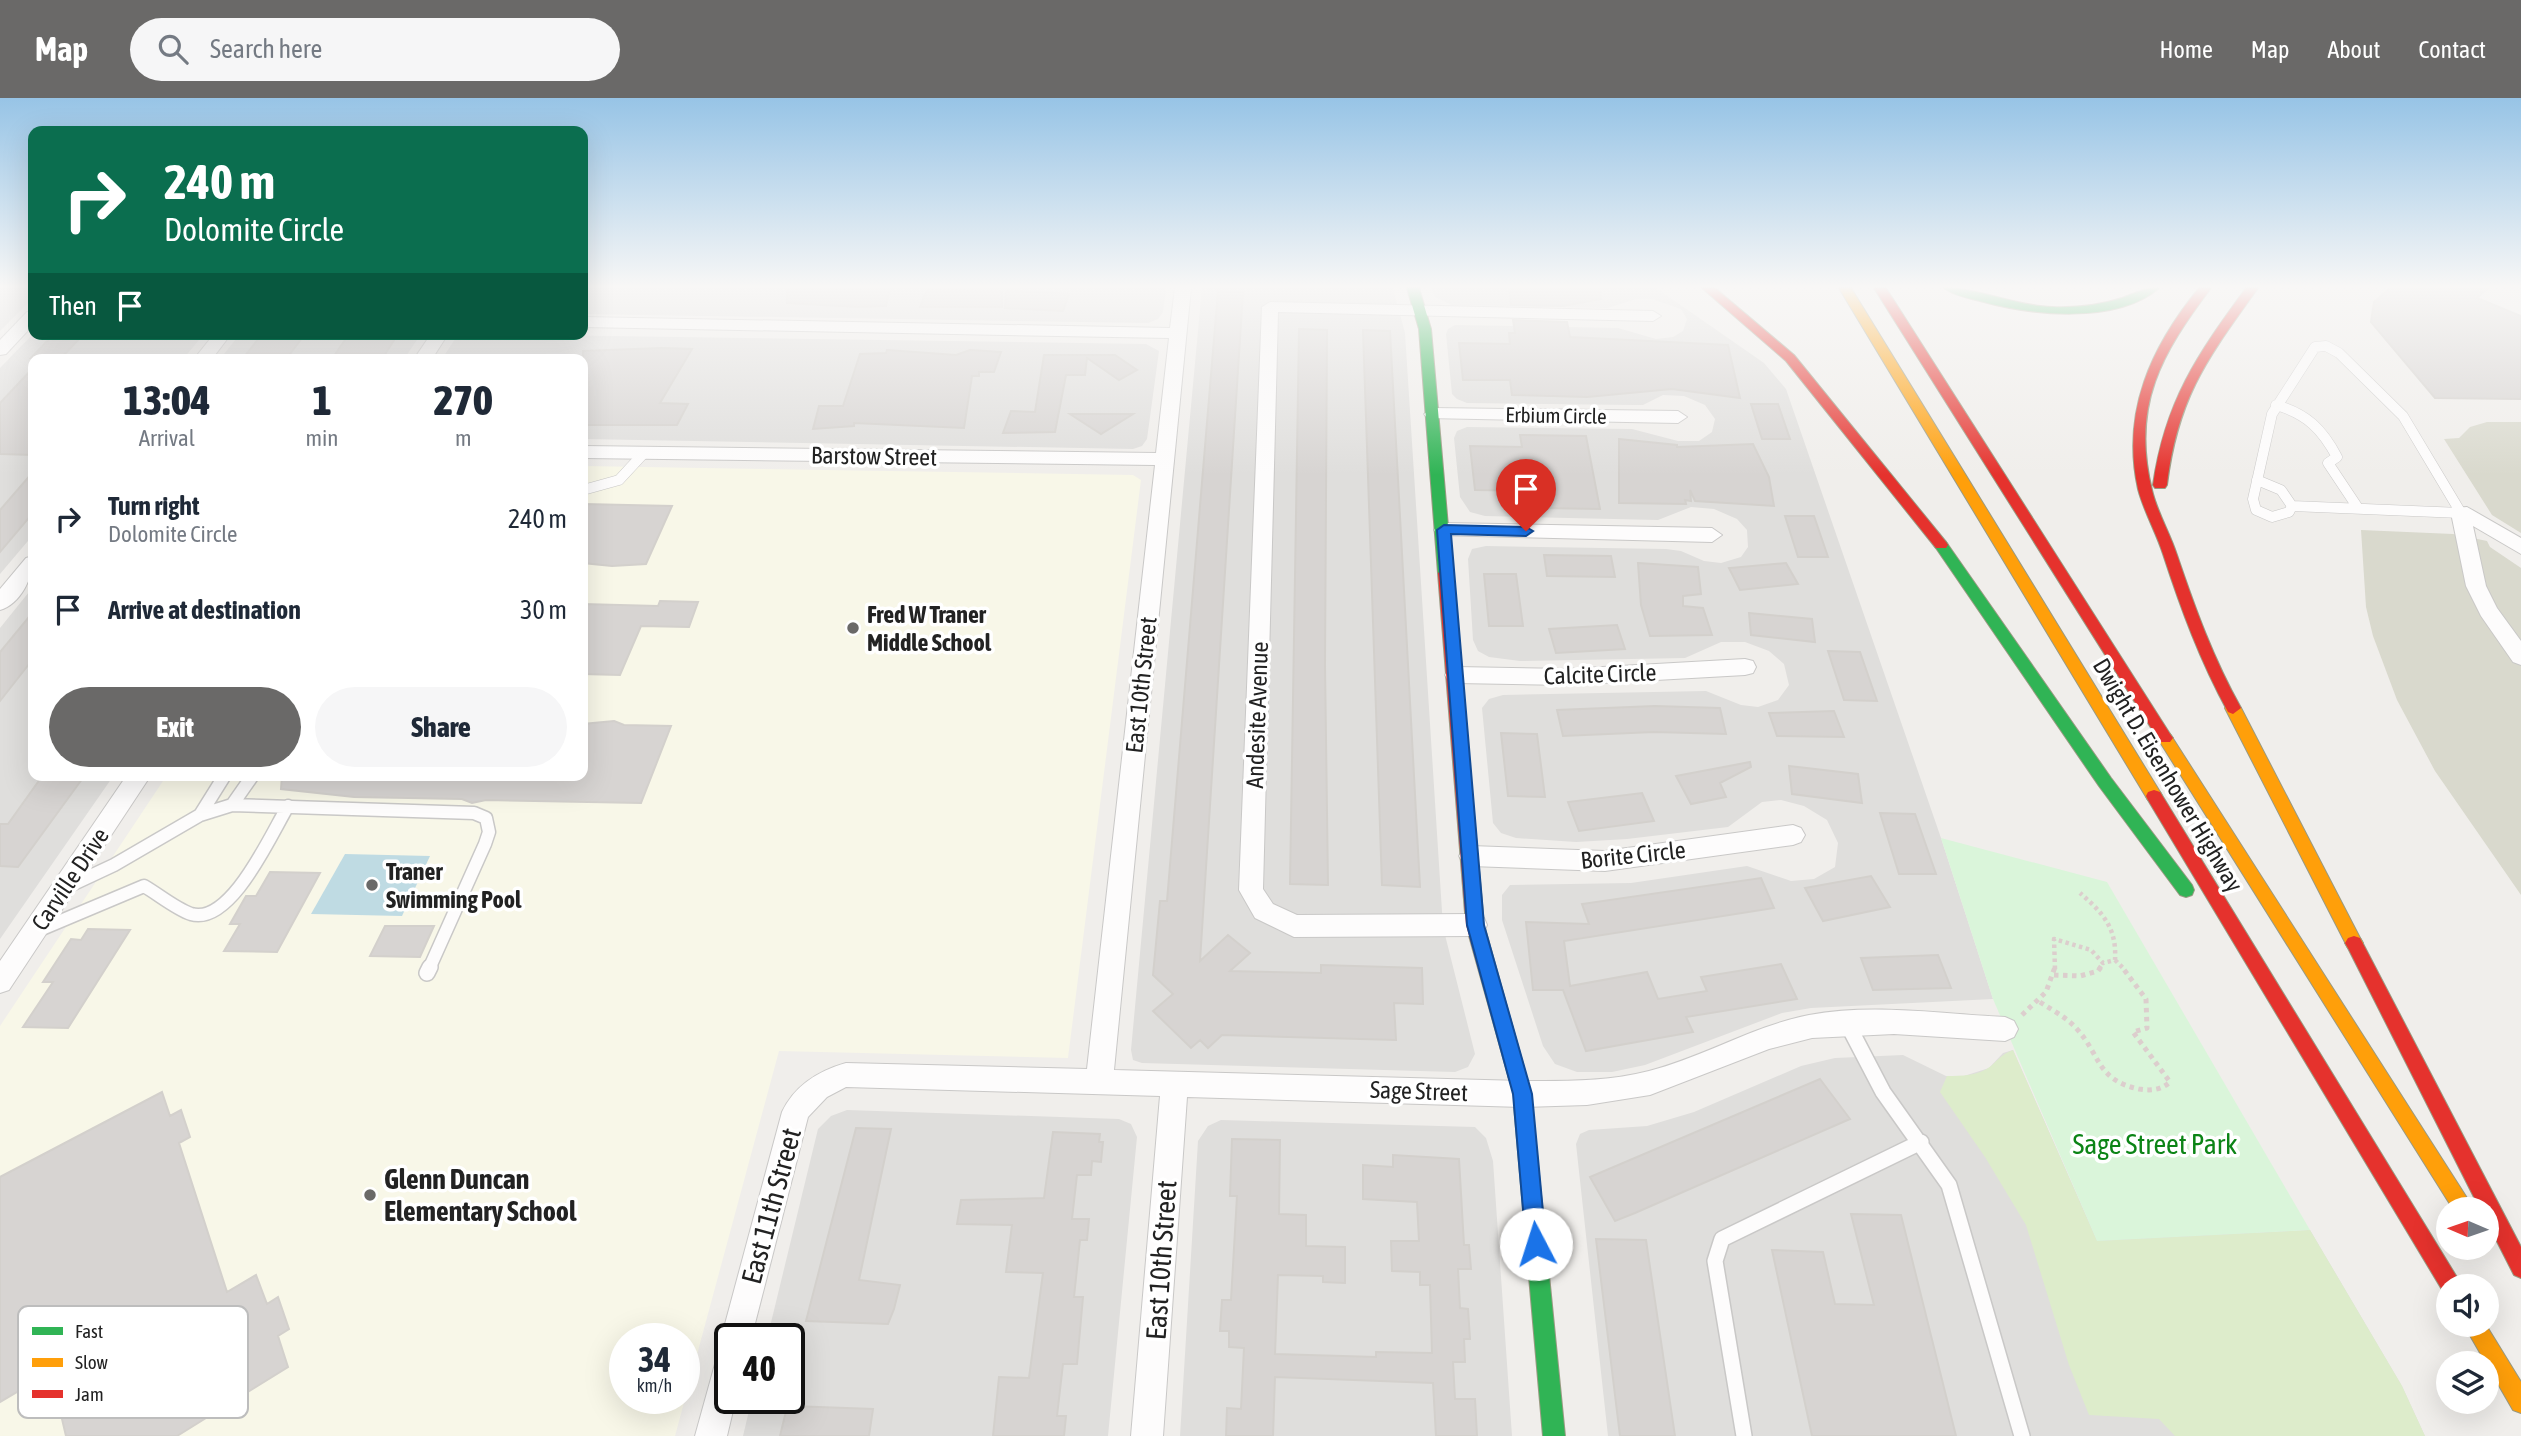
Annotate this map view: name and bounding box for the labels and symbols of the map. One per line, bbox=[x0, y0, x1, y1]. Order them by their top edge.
street label: Erbium Circle bbox=[1505, 402, 1607, 428]
street label: Barstow Street bbox=[811, 441, 937, 471]
pin bbox=[1496, 459, 1556, 531]
place label: Fred W Traner Middle School bbox=[867, 601, 992, 656]
street label: East 10th Street bbox=[1120, 615, 1162, 755]
marker: Fred W Traner Middle School bbox=[845, 620, 861, 636]
street label: Andesite Avenue bbox=[1241, 641, 1273, 789]
street label: Dwight D. Eisenhower Highway bbox=[2088, 653, 2248, 897]
street label: Calcite Circle bbox=[1543, 659, 1657, 689]
street label: Carville Drive bbox=[26, 823, 114, 935]
street label: Borite Circle bbox=[1579, 836, 1687, 874]
place label: Traner Swimming Pool bbox=[386, 858, 522, 913]
marker: Traner Swimming Pool bbox=[364, 877, 380, 893]
street label: Sage Street bbox=[1370, 1076, 1468, 1106]
street label: East 11th Street bbox=[735, 1125, 807, 1287]
park label: Sage Street Park bbox=[2073, 1128, 2237, 1160]
place label: Glenn Duncan Elementary School bbox=[384, 1163, 577, 1227]
street label: East 10th Street bbox=[1139, 1179, 1183, 1341]
marker: Glenn Duncan Elementary School bbox=[362, 1187, 378, 1203]
north arrow bbox=[2436, 1197, 2499, 1260]
position arrow bbox=[1499, 1207, 1573, 1281]
legend bbox=[18, 1306, 248, 1418]
text: Fast bbox=[75, 1320, 103, 1342]
speed limit sign: 40 bbox=[714, 1323, 805, 1414]
text: Slow bbox=[75, 1351, 109, 1373]
text: Jam bbox=[75, 1383, 104, 1405]

